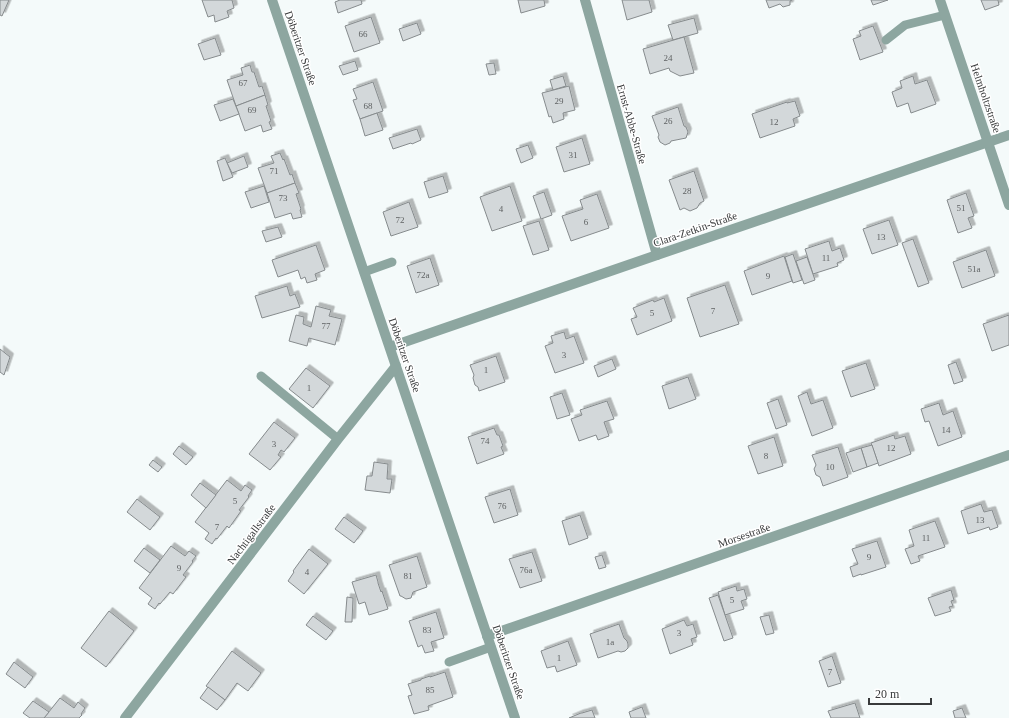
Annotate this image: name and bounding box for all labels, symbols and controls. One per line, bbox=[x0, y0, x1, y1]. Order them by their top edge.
street label: Döberitzer Straße bbox=[283, 9, 319, 87]
house number: 66 bbox=[359, 29, 368, 39]
house number: 24 bbox=[664, 53, 673, 63]
street label: Helmholtzstraße bbox=[968, 62, 1004, 134]
house number: 67 bbox=[239, 78, 248, 88]
street label: Ernst-Abbe-Straße bbox=[615, 83, 649, 165]
house number: 29 bbox=[555, 96, 564, 106]
house number: 68 bbox=[364, 101, 373, 111]
house number: 69 bbox=[248, 105, 257, 115]
house number: 26 bbox=[664, 116, 673, 126]
house number: 12 bbox=[770, 117, 779, 127]
house number: 31 bbox=[569, 150, 578, 160]
house number: 71 bbox=[270, 166, 279, 176]
house number: 28 bbox=[683, 186, 692, 196]
house number: 73 bbox=[279, 193, 288, 203]
house number: 51 bbox=[957, 203, 966, 213]
house number: 4 bbox=[499, 204, 504, 214]
street label: Clara-Zetkin-Straße bbox=[651, 209, 739, 249]
house number: 72 bbox=[396, 215, 405, 225]
house number: 6 bbox=[584, 217, 589, 227]
house number: 13 bbox=[877, 232, 886, 242]
house number: 11 bbox=[822, 253, 830, 263]
house number: 51a bbox=[968, 264, 981, 274]
house number: 72a bbox=[417, 270, 430, 280]
house number: 9 bbox=[766, 271, 771, 281]
house number: 7 bbox=[711, 306, 716, 316]
house number: 5 bbox=[650, 308, 655, 318]
street label: Döberitzer Straße bbox=[387, 316, 423, 394]
house number: 77 bbox=[322, 321, 331, 331]
house number: 3 bbox=[562, 350, 567, 360]
house number: 1 bbox=[484, 365, 488, 375]
house number: 1 bbox=[307, 383, 311, 393]
house number: 14 bbox=[942, 425, 951, 435]
house number: 74 bbox=[481, 436, 490, 446]
house number: 3 bbox=[272, 439, 277, 449]
house number: 12 bbox=[887, 443, 896, 453]
house number: 8 bbox=[764, 451, 769, 461]
house number: 10 bbox=[826, 462, 835, 472]
house number: 5 bbox=[233, 496, 238, 506]
house number: 76 bbox=[498, 501, 507, 511]
street label: Nachtigallstraße bbox=[225, 502, 278, 566]
house number: 13 bbox=[976, 515, 985, 525]
street label: Morsestraße bbox=[716, 520, 772, 550]
house number: 7 bbox=[215, 522, 220, 532]
house number: 11 bbox=[922, 533, 930, 543]
house number: 9 bbox=[867, 552, 872, 562]
house number: 9 bbox=[177, 563, 182, 573]
house number: 76a bbox=[520, 565, 533, 575]
house number: 4 bbox=[305, 567, 310, 577]
house number: 81 bbox=[404, 571, 413, 581]
house number: 5 bbox=[730, 595, 735, 605]
street label: Döberitzer Straße bbox=[491, 623, 527, 701]
house number: 83 bbox=[423, 625, 432, 635]
house number: 3 bbox=[677, 628, 682, 638]
house number: 1a bbox=[606, 637, 614, 647]
house number: 1 bbox=[557, 653, 561, 663]
house number: 7 bbox=[828, 667, 833, 677]
scale bar bbox=[869, 680, 931, 706]
house number: 85 bbox=[426, 685, 435, 695]
text: 20 m bbox=[875, 687, 900, 701]

